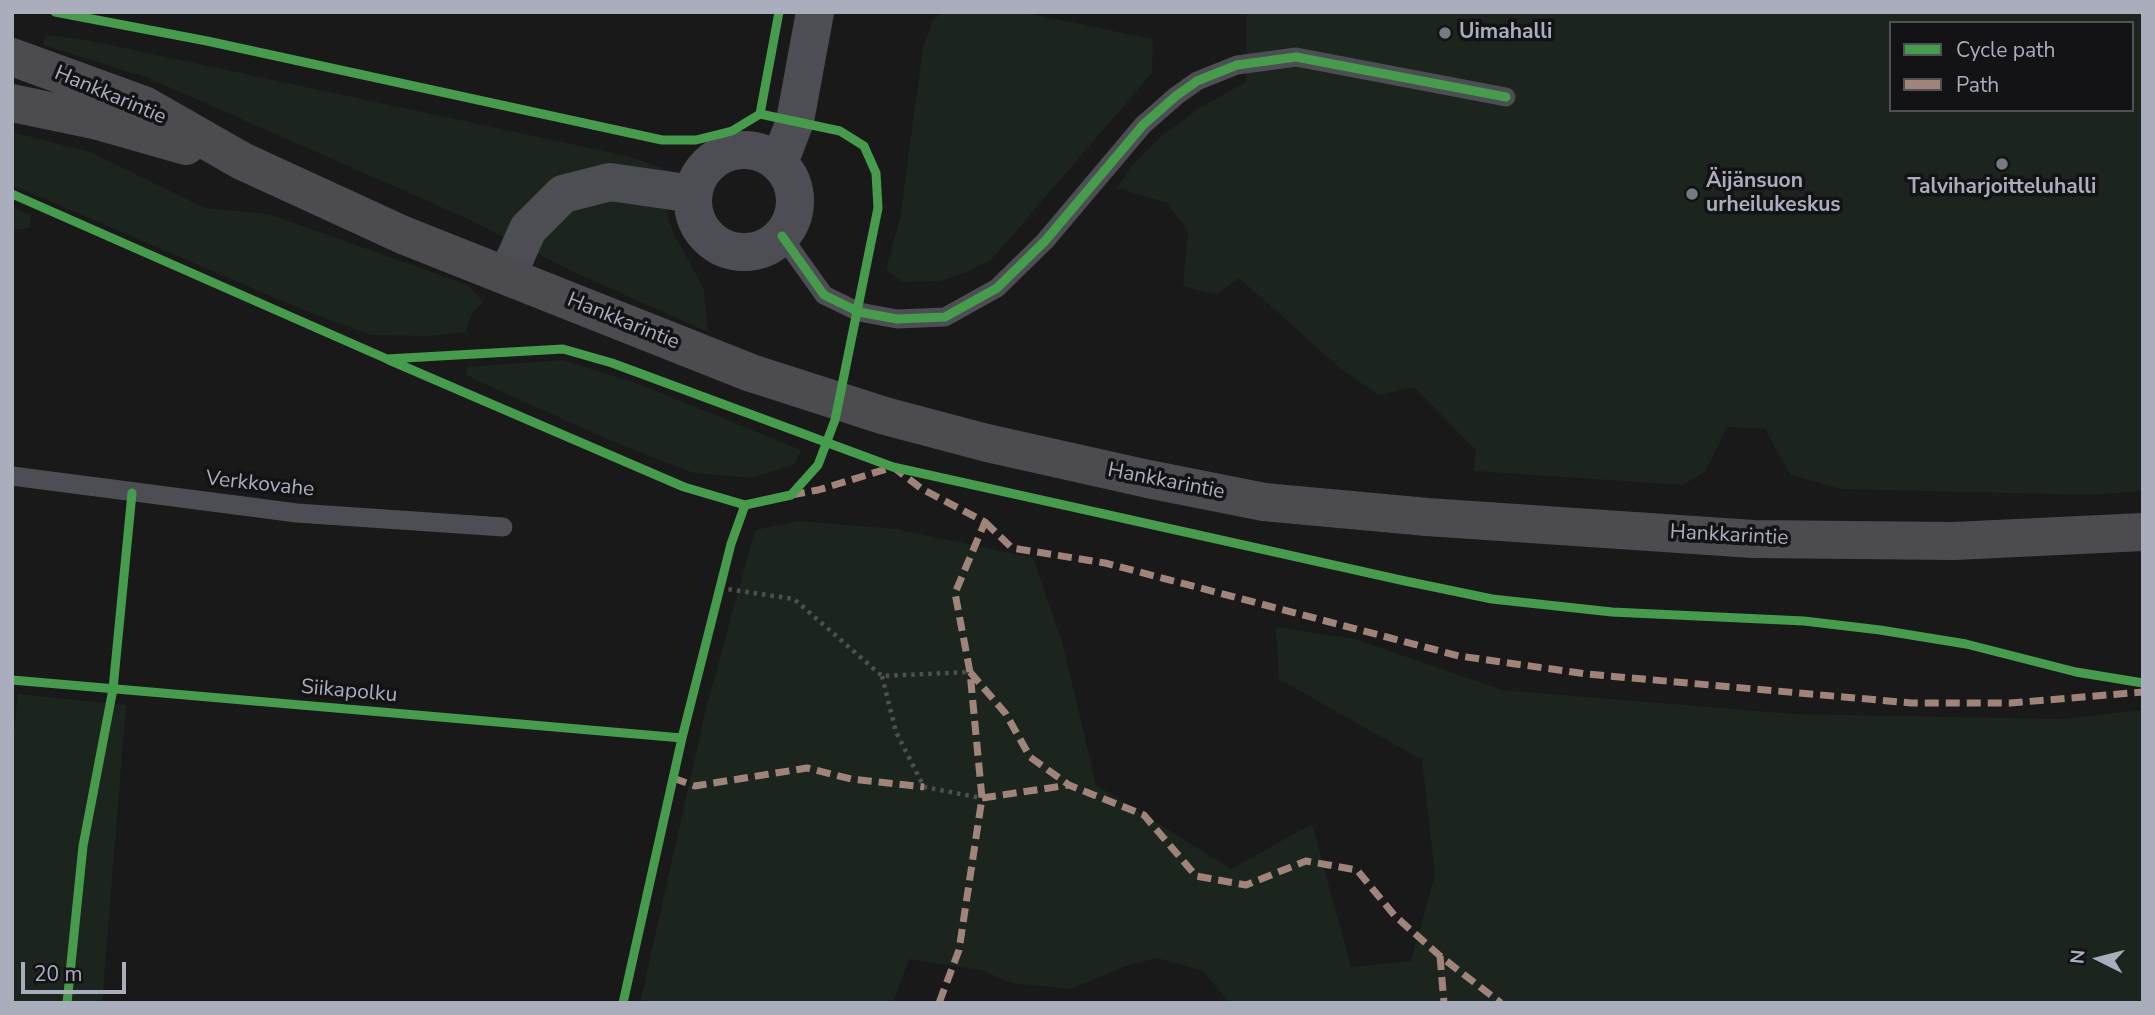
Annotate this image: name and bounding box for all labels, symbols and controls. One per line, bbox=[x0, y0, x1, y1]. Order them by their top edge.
place label: Uimahalli bbox=[1459, 20, 1552, 46]
legend bbox=[1889, 21, 2134, 112]
marker: Uimahalli bbox=[1437, 25, 1453, 41]
text: Cycle path bbox=[1956, 36, 2055, 64]
street label: Hankkarintie bbox=[50, 61, 170, 131]
text: Path bbox=[1956, 71, 1999, 99]
marker: Talviharjoitteluhalli bbox=[1994, 156, 2010, 172]
place label: Äijänsuon urheilukeskus bbox=[1706, 169, 1841, 219]
place label: Talviharjoitteluhalli bbox=[1908, 175, 2096, 201]
marker: Äijänsuon urheilukeskus bbox=[1684, 186, 1700, 202]
street label: Hankkarintie bbox=[563, 288, 683, 356]
street label: Hankkarintie bbox=[1105, 458, 1227, 506]
street label: Verkkovahe bbox=[204, 467, 316, 503]
street label: Hankkarintie bbox=[1669, 520, 1789, 552]
street label: Siikapolku bbox=[300, 675, 398, 709]
north arrow bbox=[2064, 924, 2134, 994]
scale bar bbox=[24, 948, 130, 992]
text: N bbox=[2064, 948, 2092, 965]
text: 20 m bbox=[34, 960, 83, 988]

